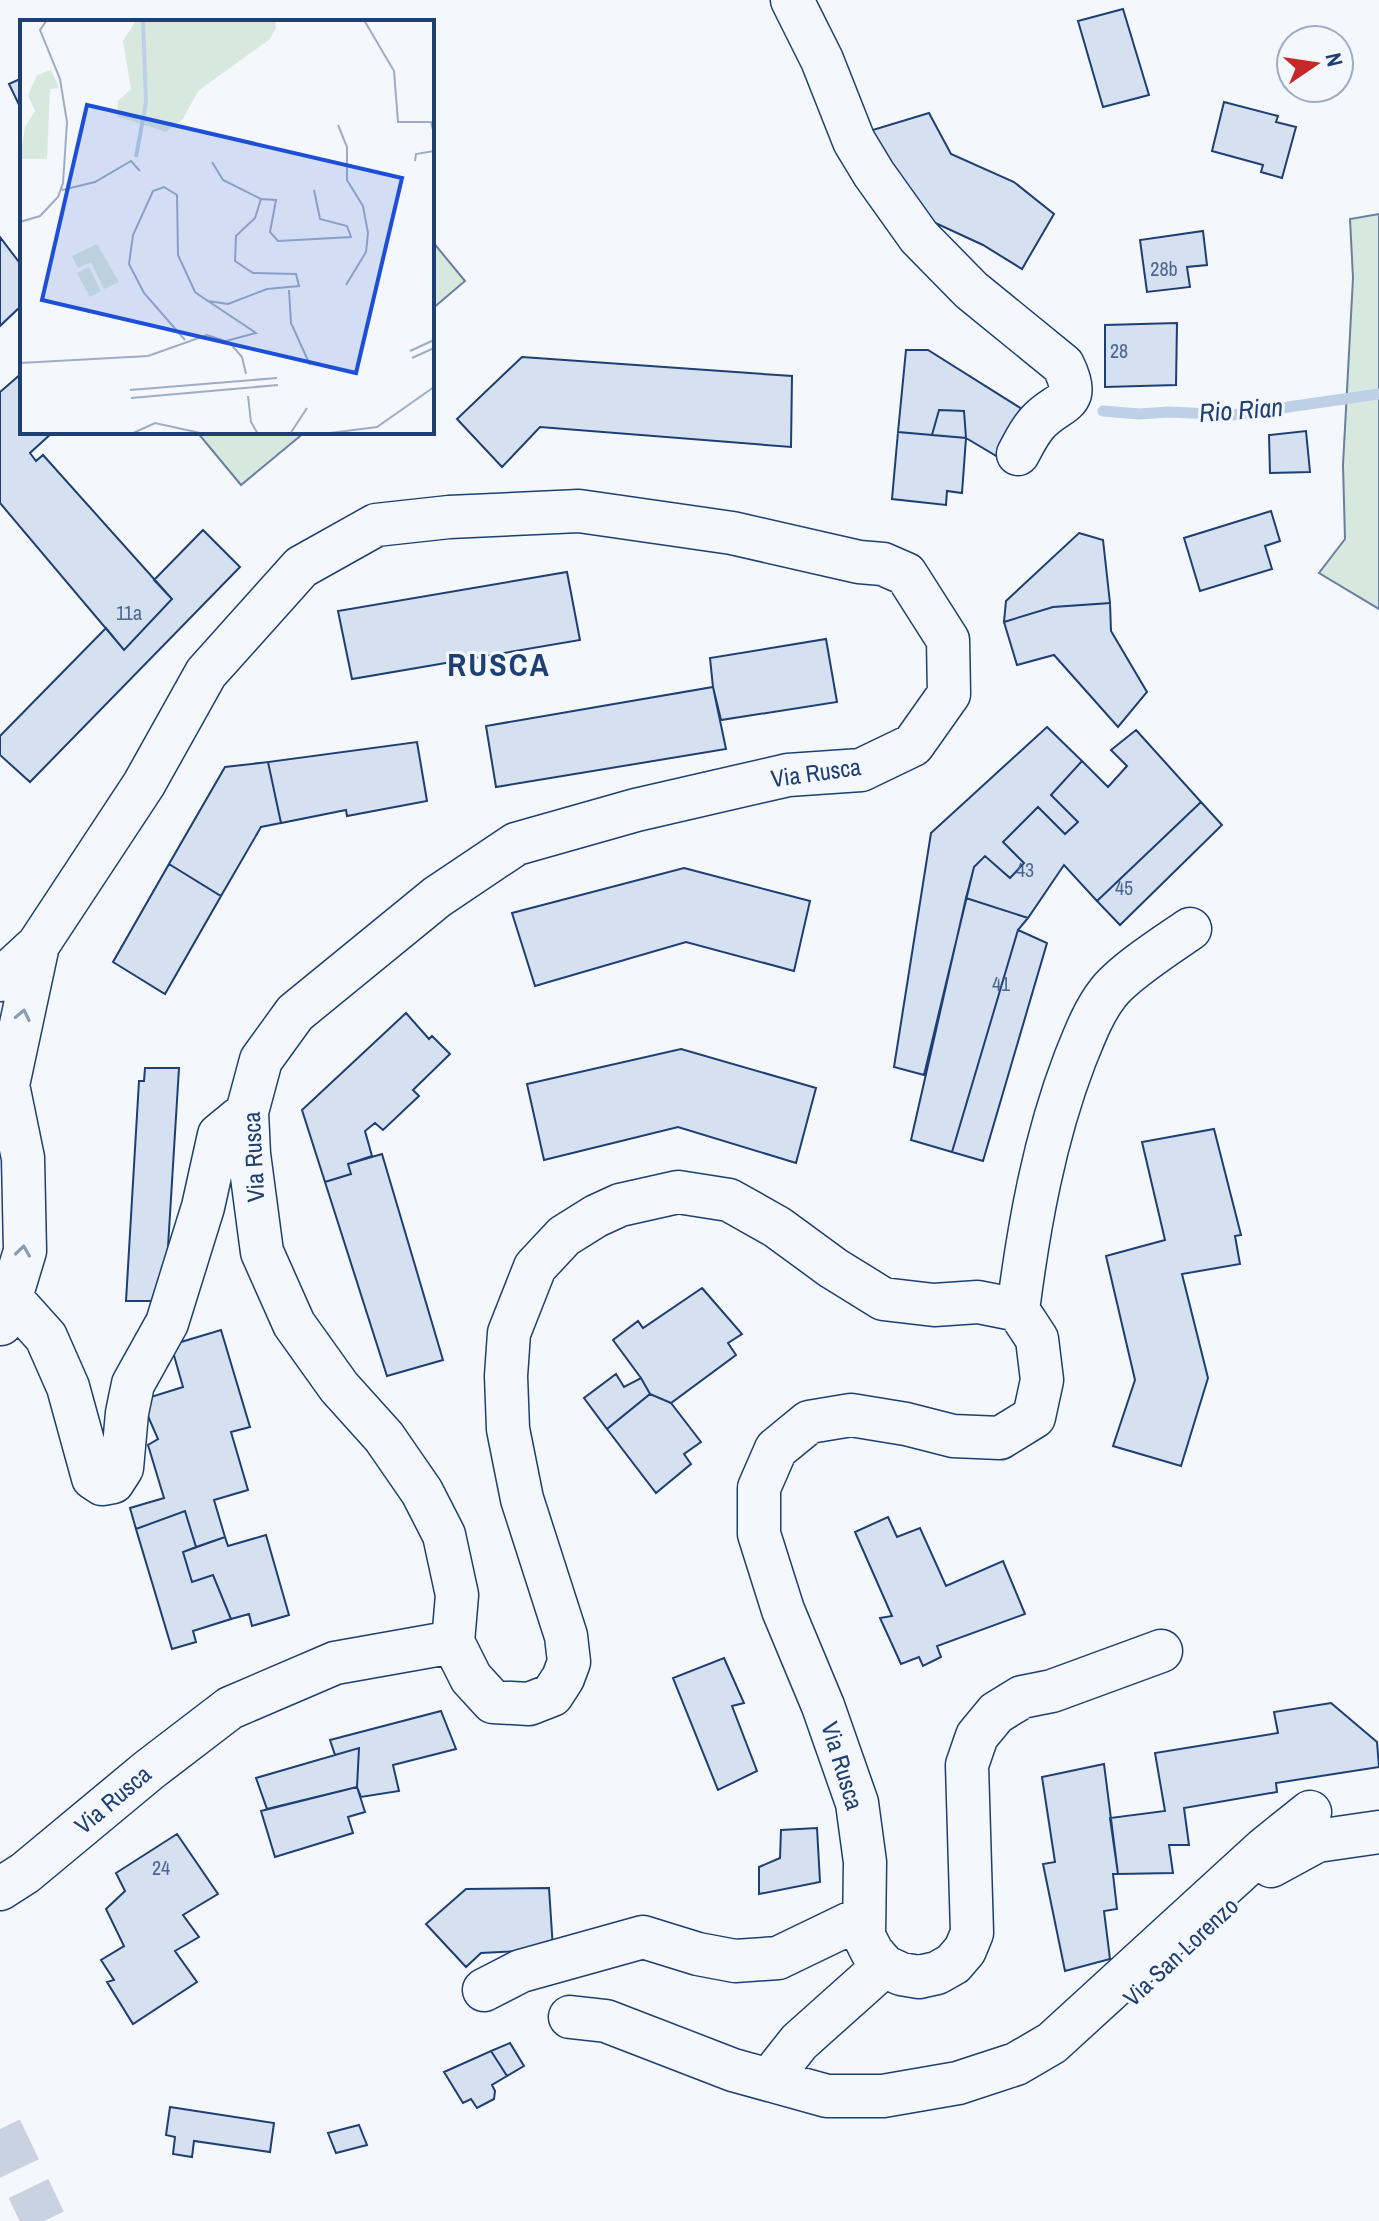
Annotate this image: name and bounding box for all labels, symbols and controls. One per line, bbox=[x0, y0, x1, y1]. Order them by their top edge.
inset map bbox=[20, 20, 434, 434]
north arrow bbox=[1275, 24, 1355, 104]
text: N bbox=[1318, 50, 1351, 69]
house number: 28b bbox=[1150, 255, 1178, 282]
house number: 28 bbox=[1110, 337, 1128, 364]
water label: Rio Rian bbox=[1198, 389, 1284, 430]
house number: 11a bbox=[116, 599, 142, 626]
district label: RUSCA bbox=[447, 643, 551, 686]
street label: Via Rusca bbox=[769, 750, 863, 794]
house number: 43 bbox=[1016, 856, 1034, 883]
house number: 45 bbox=[1115, 874, 1133, 901]
house number: 41 bbox=[992, 970, 1010, 997]
one-way arrow bbox=[14, 1009, 31, 1023]
street label: Via Rusca bbox=[235, 1111, 271, 1203]
one-way arrow bbox=[14, 1245, 31, 1258]
street label: Via Rusca bbox=[814, 1718, 871, 1814]
street label: Via Rusca bbox=[67, 1758, 157, 1841]
house number: 24 bbox=[152, 1854, 170, 1881]
street label: Via San Lorenzo bbox=[1116, 1890, 1245, 2013]

